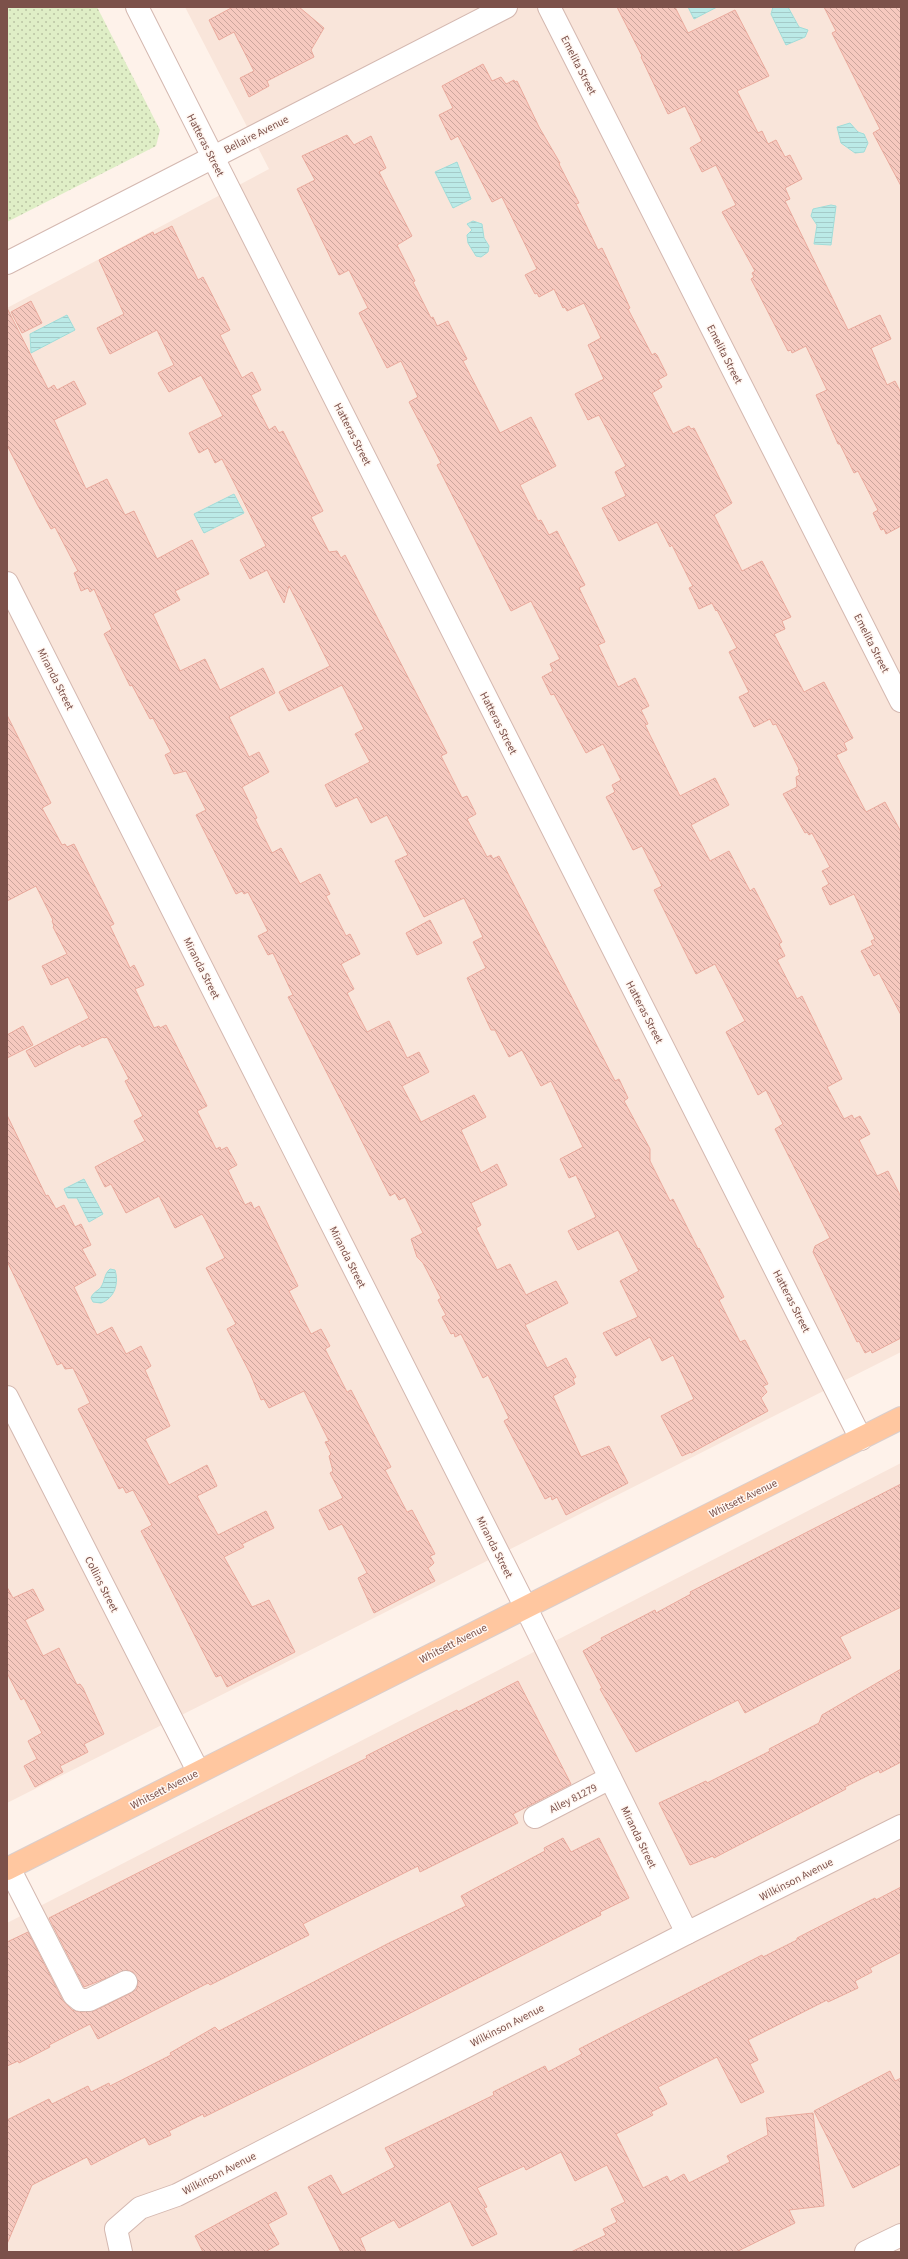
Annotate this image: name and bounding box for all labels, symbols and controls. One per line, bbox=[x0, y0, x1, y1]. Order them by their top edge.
street label: Emelita Street bbox=[557, 33, 600, 98]
street label: Hatteras Street bbox=[183, 111, 228, 179]
street label: Bellaire Avenue bbox=[221, 111, 292, 157]
street label: Emelita Street bbox=[703, 322, 746, 387]
street label: Hatteras Street bbox=[330, 400, 375, 468]
street label: Emelita Street bbox=[850, 611, 893, 676]
street label: Miranda Street bbox=[34, 646, 78, 713]
street label: Hatteras Street bbox=[476, 689, 521, 757]
street label: Miranda Street bbox=[180, 935, 224, 1002]
street label: Hatteras Street bbox=[622, 978, 667, 1046]
street label: Miranda Street bbox=[326, 1224, 370, 1291]
street label: Hatteras Street bbox=[769, 1267, 814, 1335]
street label: Whitsett Avenue bbox=[707, 1475, 780, 1521]
street label: Miranda Street bbox=[473, 1514, 517, 1581]
street label: Collins Street bbox=[81, 1554, 122, 1615]
street label: Whitsett Avenue bbox=[417, 1620, 490, 1667]
street label: Whitsett Avenue bbox=[128, 1766, 201, 1813]
street label: Alley 81279 bbox=[547, 1780, 600, 1817]
street label: Miranda Street bbox=[617, 1804, 660, 1871]
street label: Wilkinson Avenue bbox=[757, 1854, 836, 1905]
street label: Wilkinson Avenue bbox=[468, 2000, 547, 2051]
street label: Wilkinson Avenue bbox=[180, 2148, 259, 2199]

